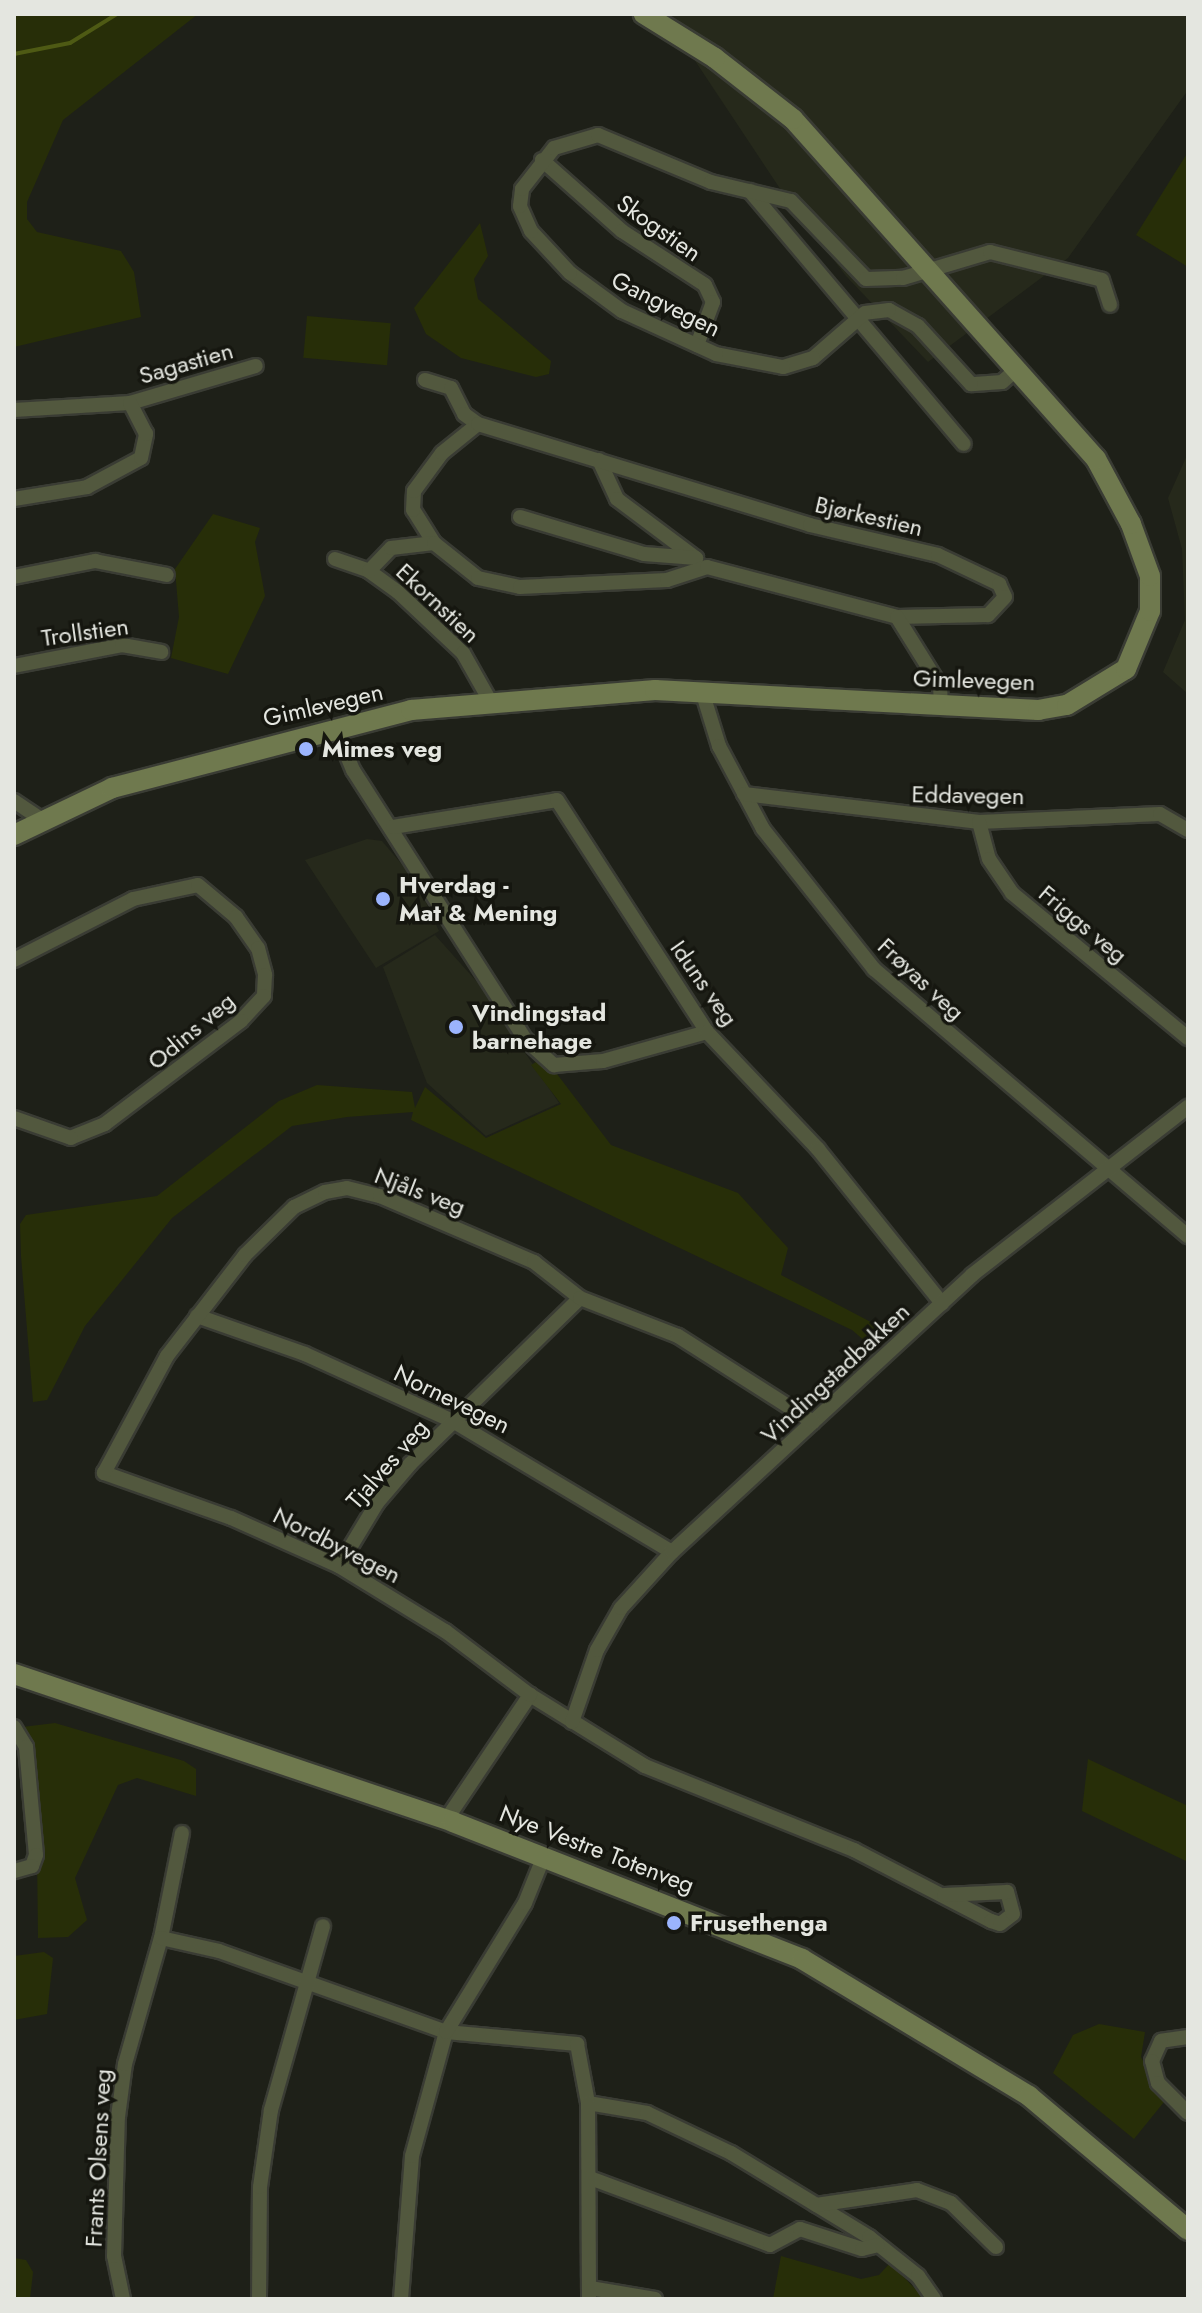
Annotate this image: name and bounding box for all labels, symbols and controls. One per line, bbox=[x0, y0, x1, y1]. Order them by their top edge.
street label: Skogstien bbox=[611, 188, 707, 268]
street label: Gangvegen bbox=[607, 265, 725, 343]
street label: Sagastien bbox=[136, 336, 236, 390]
street label: Bjørkestien bbox=[812, 490, 926, 542]
street label: Ekornstien bbox=[390, 557, 486, 649]
street label: Trollstien bbox=[39, 612, 131, 652]
street label: Gimlevegen bbox=[912, 663, 1036, 697]
street label: Gimlevegen bbox=[260, 677, 386, 733]
place label: Mimes veg bbox=[322, 735, 442, 763]
marker: Mimes veg bbox=[297, 740, 315, 758]
street label: Eddavegen bbox=[911, 780, 1025, 810]
place label: Hverdag - Mat & Mening bbox=[399, 871, 557, 927]
street label: Friggs veg bbox=[1033, 879, 1133, 969]
marker: Hverdag - Mat & Mening bbox=[374, 890, 392, 908]
street label: Frøyas veg bbox=[872, 932, 970, 1026]
street label: Iduns veg bbox=[664, 935, 744, 1031]
street label: Odins veg bbox=[142, 986, 240, 1076]
place label: Vindingstad barnehage bbox=[472, 999, 606, 1055]
marker: Vindingstad barnehage bbox=[447, 1018, 465, 1036]
street label: Njåls veg bbox=[371, 1161, 469, 1221]
street label: Vindingstadbakken bbox=[755, 1297, 915, 1449]
street label: Nornevegen bbox=[389, 1358, 515, 1440]
street label: Tjalves veg bbox=[340, 1413, 434, 1515]
street label: Nordbyvegen bbox=[268, 1501, 406, 1589]
street label: Nye Vestre Totenveg bbox=[496, 1799, 698, 1899]
place label: Frusethenga bbox=[690, 1909, 828, 1937]
marker: Frusethenga bbox=[665, 1914, 683, 1932]
street label: Frants Olsens veg bbox=[79, 2068, 117, 2248]

